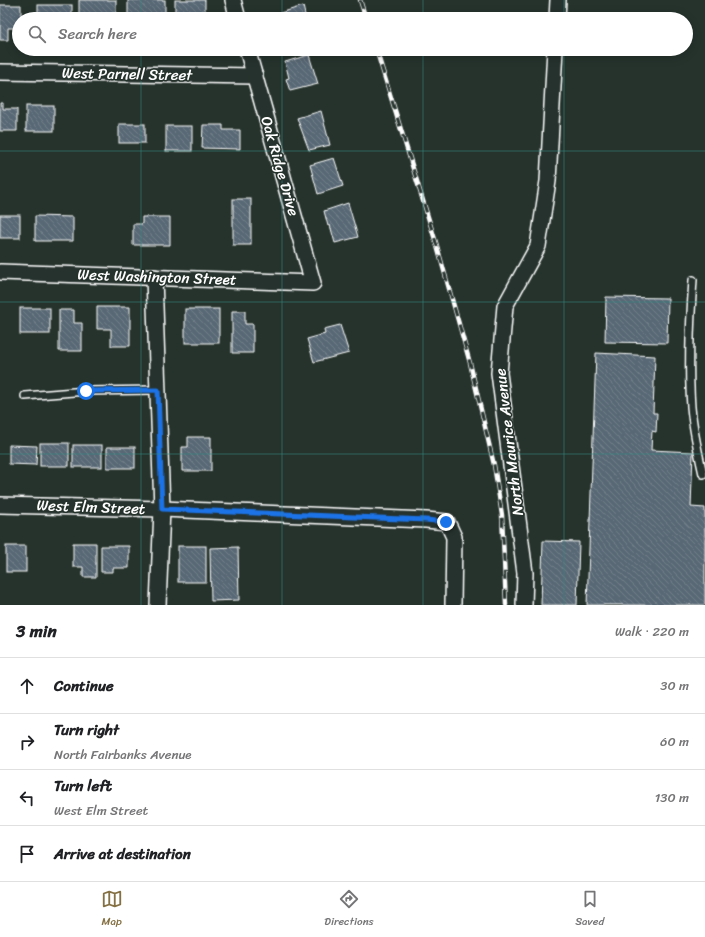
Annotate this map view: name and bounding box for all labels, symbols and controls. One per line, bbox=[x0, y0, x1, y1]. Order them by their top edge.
search box bbox=[12, 12, 693, 56]
text: Search here bbox=[58, 21, 137, 47]
icon: search bbox=[26, 23, 48, 45]
street label: West Parnell Street bbox=[62, 60, 193, 88]
street label: Oak Ridge Drive bbox=[253, 113, 307, 219]
street label: West Washington Street bbox=[77, 261, 237, 293]
street label: North Maurice Avenue bbox=[487, 367, 531, 517]
route start bbox=[77, 382, 95, 400]
street label: West Elm Street bbox=[36, 492, 146, 522]
route end bbox=[437, 513, 455, 531]
text: 3 min bbox=[16, 616, 57, 646]
text: Walk · 220 m bbox=[615, 620, 689, 643]
text: Continue bbox=[54, 673, 114, 699]
text: 30 m bbox=[660, 674, 689, 697]
icon: ahead bbox=[16, 675, 38, 697]
text: Turn right bbox=[54, 717, 119, 743]
text: 60 m bbox=[660, 730, 689, 753]
icon: right bbox=[16, 731, 38, 753]
text: North Fairbanks Avenue bbox=[54, 743, 192, 766]
text: Turn left bbox=[54, 773, 112, 799]
text: 130 m bbox=[655, 786, 689, 809]
icon: left bbox=[16, 787, 38, 809]
text: West Elm Street bbox=[54, 799, 148, 822]
text: Arrive at destination bbox=[54, 841, 191, 867]
icon: arrive bbox=[16, 843, 38, 865]
tab: Map bbox=[101, 888, 123, 931]
tab: Directions bbox=[324, 888, 374, 931]
tab: Saved bbox=[575, 888, 604, 931]

